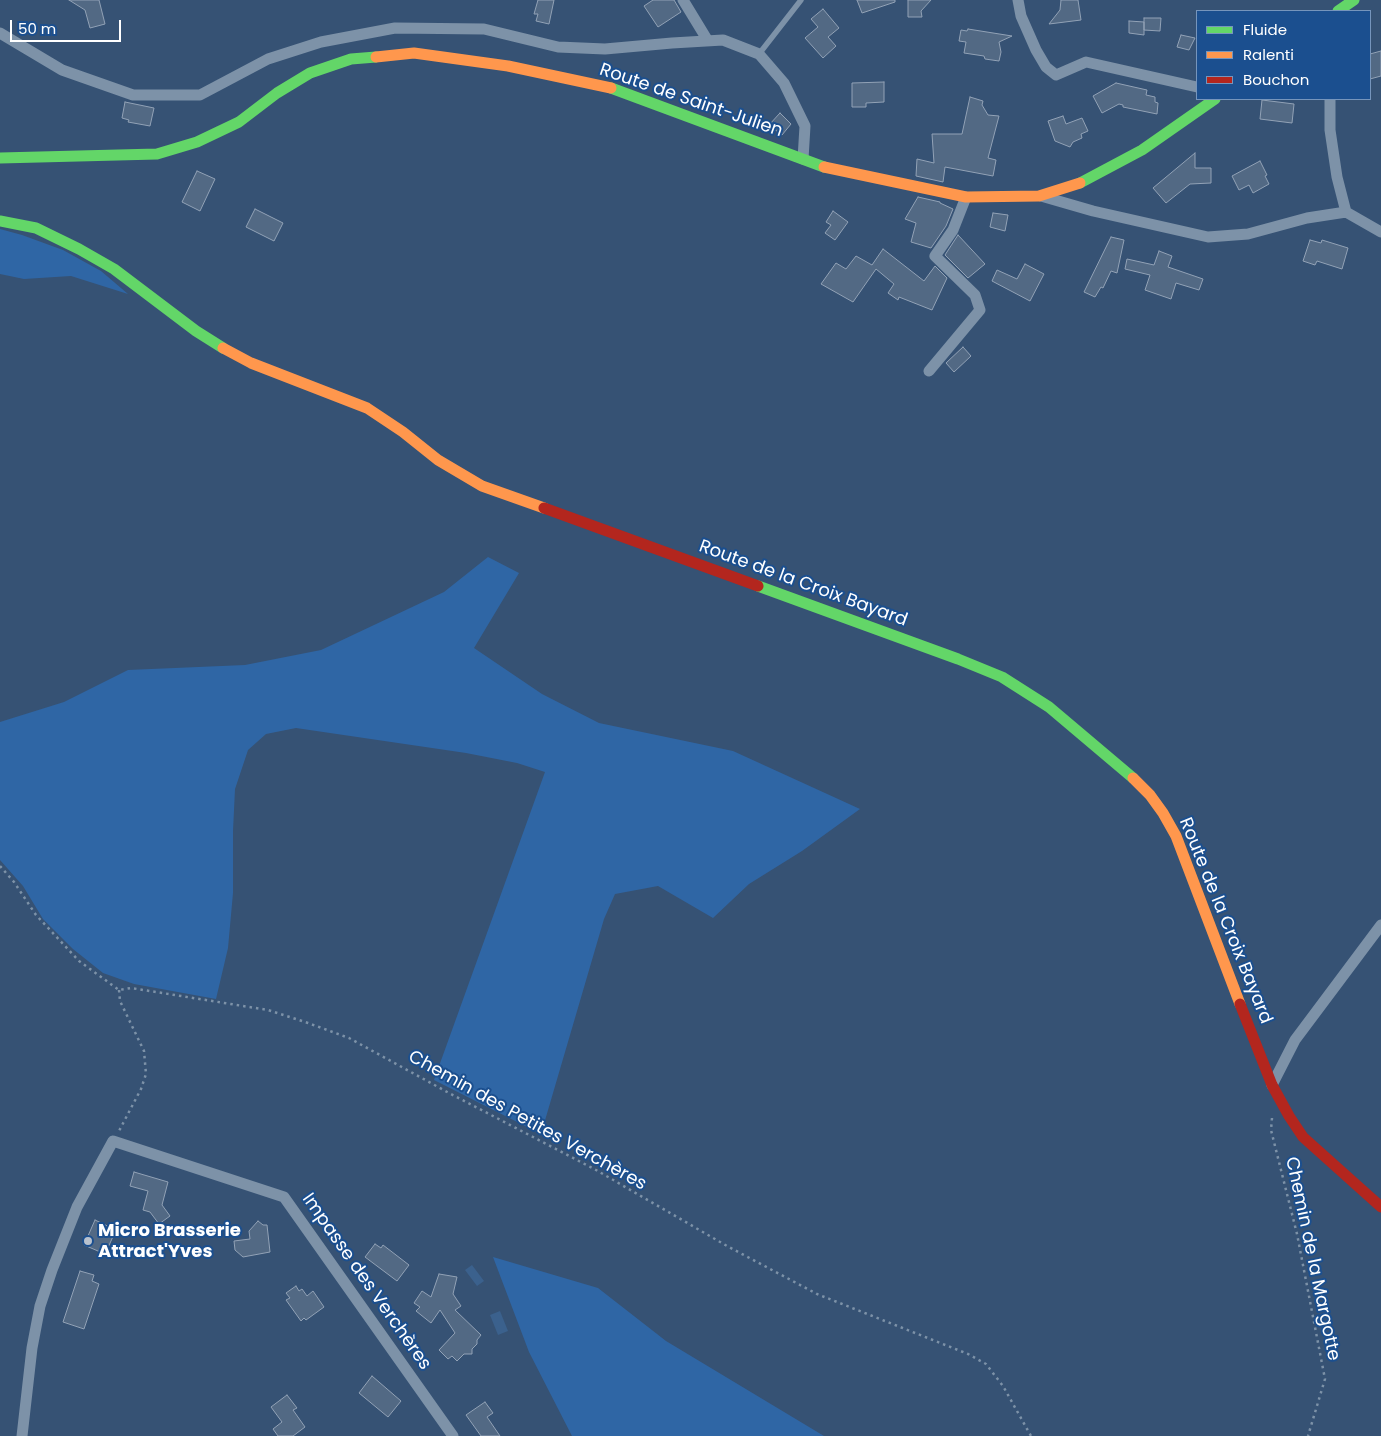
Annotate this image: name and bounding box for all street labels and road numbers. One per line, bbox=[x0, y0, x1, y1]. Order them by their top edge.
street label: Route de Saint-Julien bbox=[597, 59, 785, 143]
street label: Route de la Croix Bayard bbox=[696, 536, 910, 632]
street label: Route de la Croix Bayard bbox=[1174, 815, 1276, 1027]
street label: Chemin des Petites Verchères bbox=[404, 1046, 650, 1196]
street label: Chemin de la Margotte bbox=[1280, 1155, 1344, 1363]
street label: Impasse des Verchères bbox=[297, 1190, 435, 1374]

